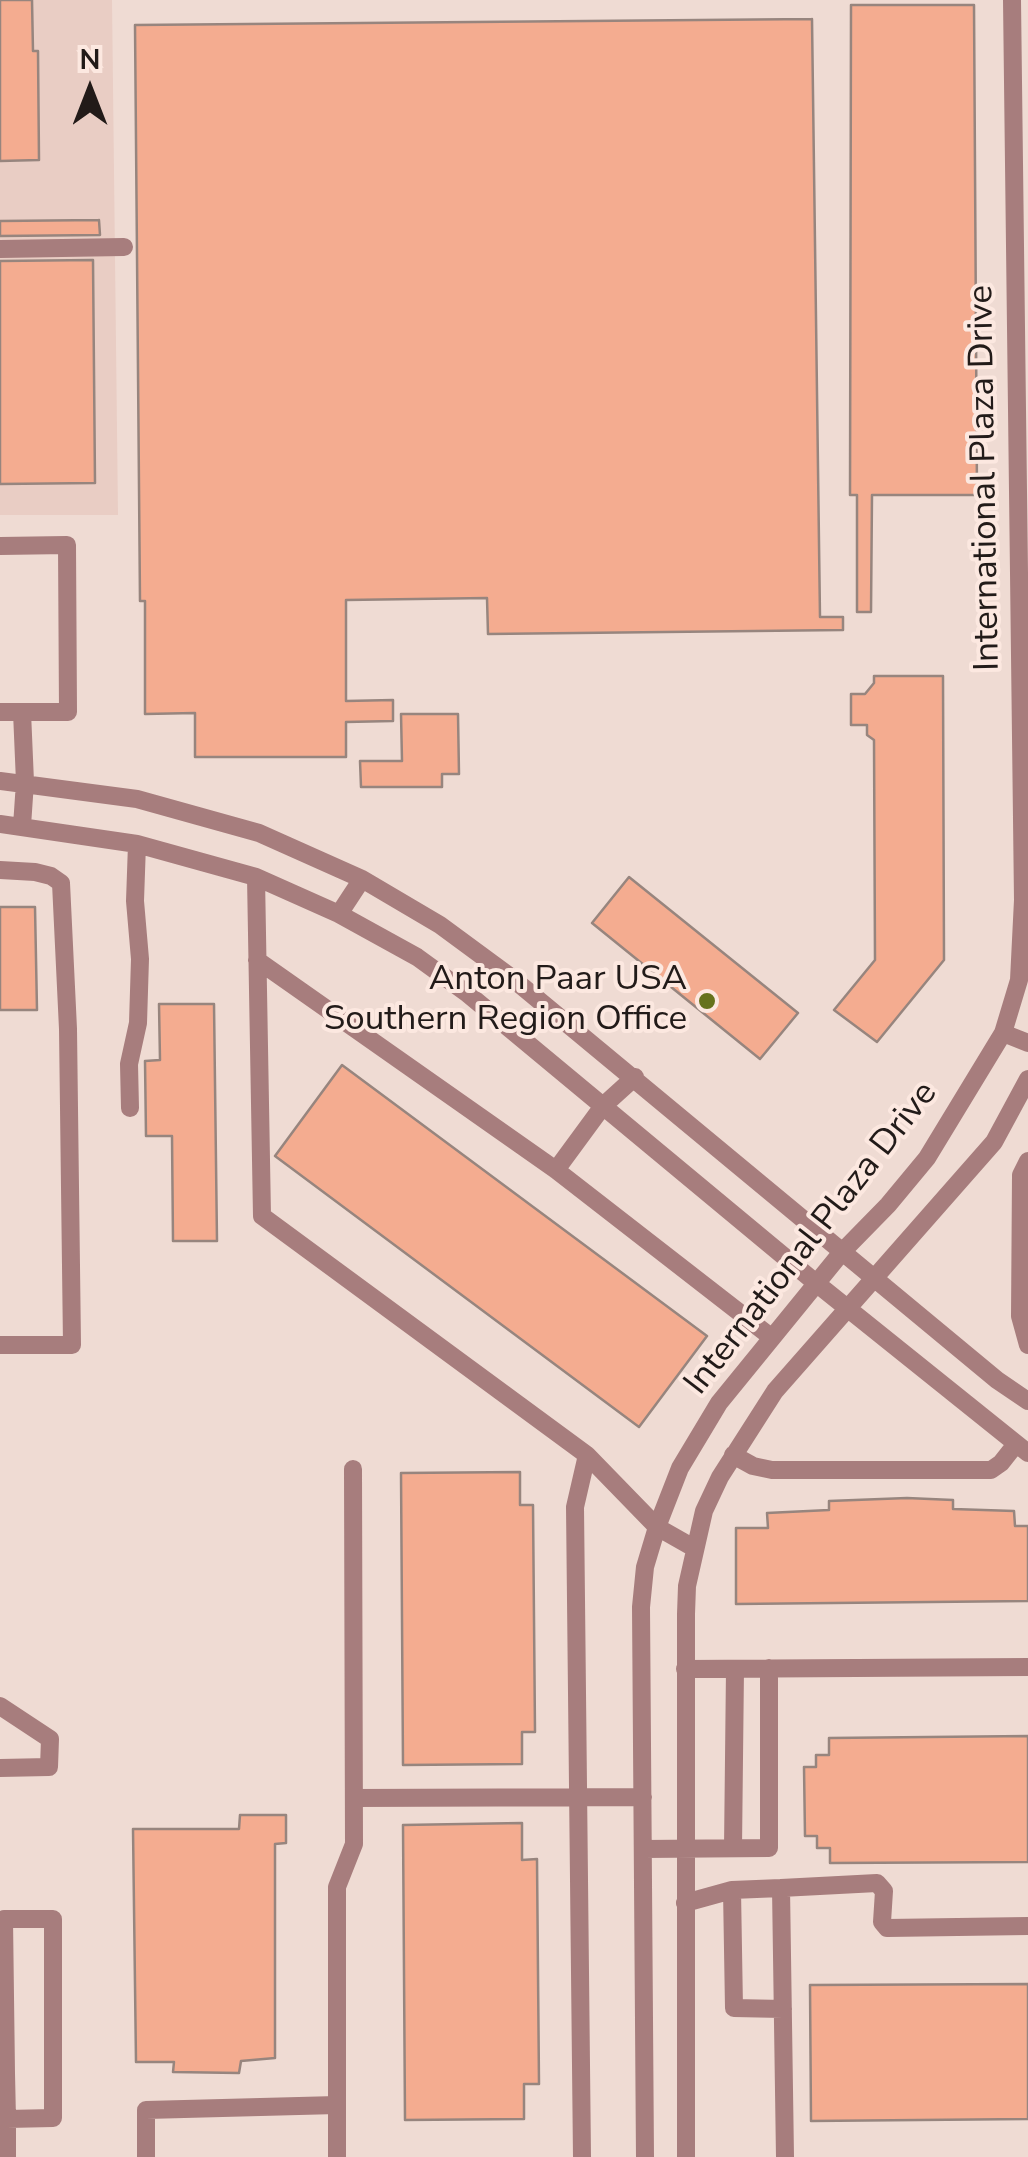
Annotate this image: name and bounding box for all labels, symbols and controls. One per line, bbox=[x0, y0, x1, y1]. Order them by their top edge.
north arrow bbox=[40, 40, 140, 140]
text: N bbox=[80, 41, 100, 79]
street label: International Plaza Drive bbox=[962, 285, 1010, 671]
place label: Anton Paar USA Southern Region Office bbox=[324, 960, 687, 1042]
marker: Anton Paar USA Southern Region Office bbox=[696, 990, 718, 1012]
street label: International Plaza Drive bbox=[677, 1074, 947, 1404]

